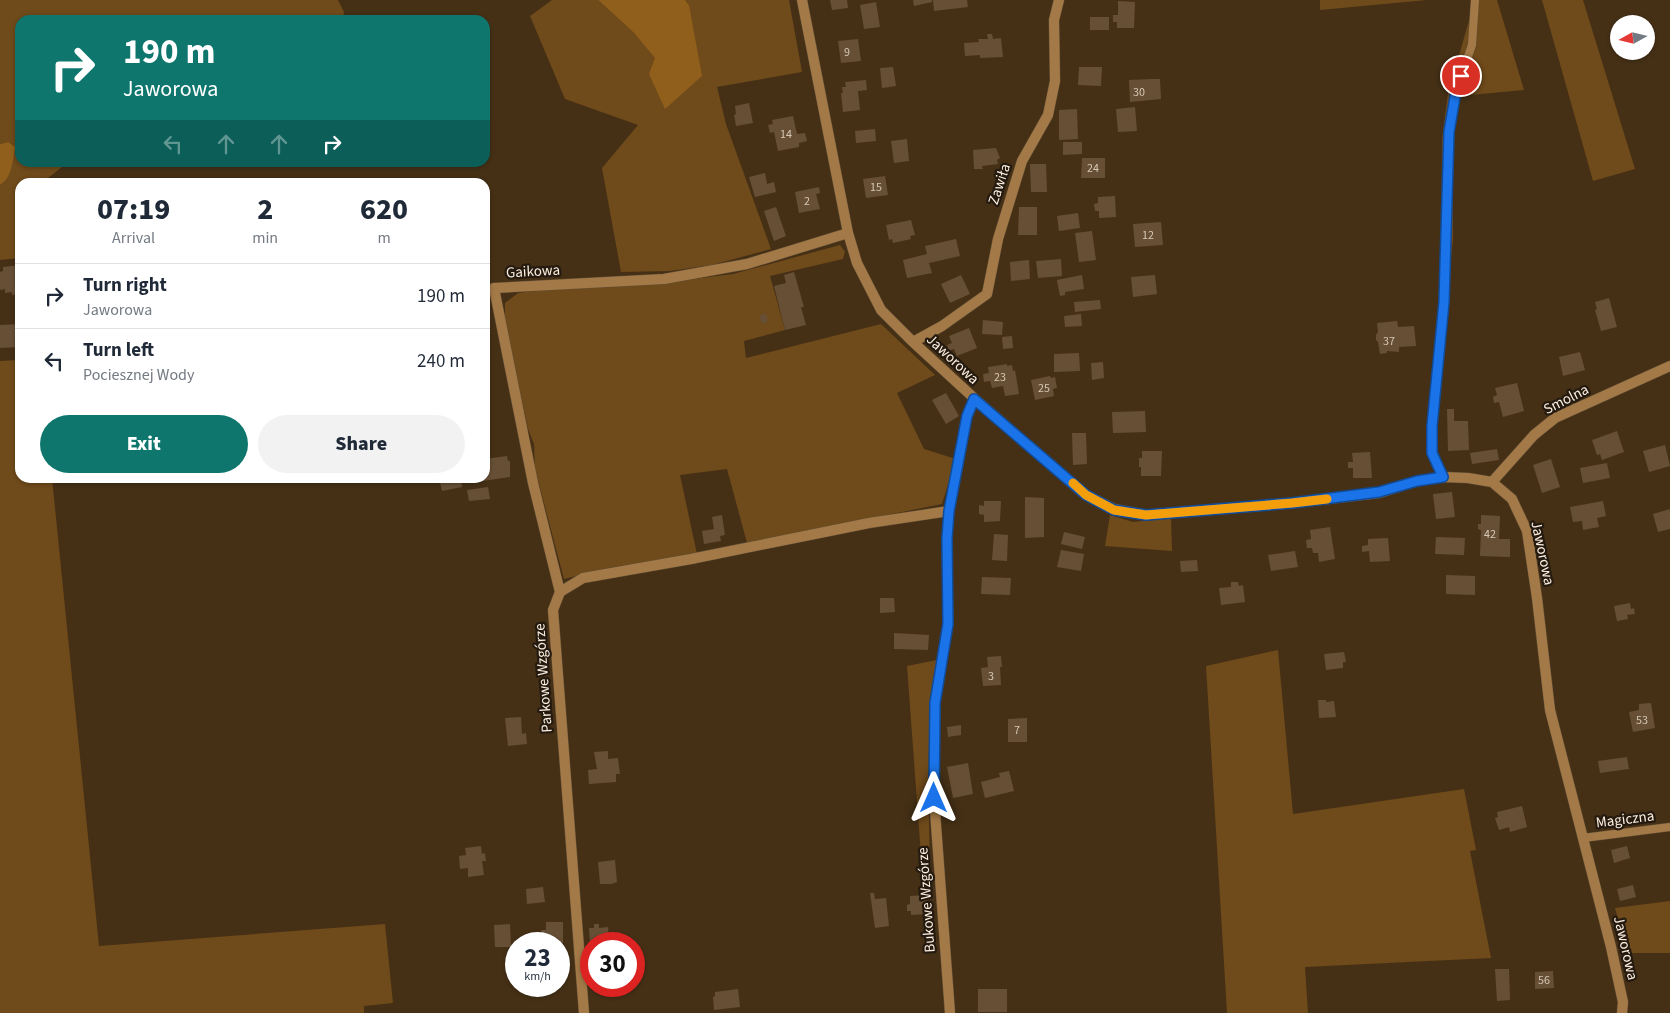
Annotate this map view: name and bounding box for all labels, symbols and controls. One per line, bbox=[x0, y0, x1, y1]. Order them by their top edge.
north arrow bbox=[1610, 15, 1655, 60]
map controls bbox=[1610, 15, 1655, 60]
text: 190 m bbox=[123, 27, 215, 77]
icon: right bbox=[40, 35, 105, 100]
house number: 9 bbox=[844, 44, 850, 61]
pin bbox=[1440, 55, 1482, 97]
icon: arrive bbox=[1447, 62, 1475, 90]
text: Jaworowa bbox=[123, 73, 218, 105]
house number: 30 bbox=[1133, 84, 1145, 101]
house number: 14 bbox=[780, 126, 792, 143]
icon: left bbox=[159, 130, 187, 158]
icon: ahead bbox=[212, 130, 240, 158]
icon: ahead bbox=[265, 130, 293, 158]
icon: right bbox=[318, 130, 346, 158]
house number: 24 bbox=[1087, 160, 1099, 177]
street label: Zawiła bbox=[983, 161, 1016, 207]
house number: 15 bbox=[870, 179, 882, 196]
text: 07:19 bbox=[97, 188, 170, 231]
text: 2 bbox=[257, 188, 273, 231]
text: 620 bbox=[360, 188, 408, 231]
house number: 2 bbox=[804, 193, 810, 210]
text: Arrival bbox=[112, 227, 155, 249]
text: min bbox=[252, 227, 278, 249]
text: m bbox=[377, 227, 391, 249]
house number: 12 bbox=[1142, 227, 1154, 244]
street label: Gaikowa bbox=[506, 260, 561, 283]
text: Turn right bbox=[83, 272, 167, 299]
icon: right bbox=[40, 282, 68, 310]
text: 190 m bbox=[417, 283, 465, 310]
text: Jaworowa bbox=[83, 299, 152, 321]
street label: Jaworowa bbox=[922, 330, 984, 389]
house number: 37 bbox=[1383, 333, 1395, 350]
text: Turn left bbox=[83, 337, 154, 364]
icon: left bbox=[40, 347, 68, 375]
text: 240 m bbox=[417, 348, 465, 375]
text: Pociesznej Wody bbox=[83, 364, 194, 386]
house number: 23 bbox=[994, 369, 1006, 386]
street label: Smolna bbox=[1540, 379, 1592, 420]
house number: 25 bbox=[1038, 380, 1050, 397]
button: Exit bbox=[40, 415, 248, 473]
button: Share bbox=[258, 415, 465, 473]
street label: Jaworowa bbox=[1525, 519, 1560, 587]
house number: 42 bbox=[1484, 526, 1496, 543]
street label: Parkowe Wzgórze bbox=[529, 623, 558, 733]
house number: 3 bbox=[988, 668, 994, 685]
house number: 53 bbox=[1636, 712, 1648, 729]
house number: 7 bbox=[1014, 722, 1020, 739]
position arrow bbox=[907, 771, 959, 823]
street label: Magiczna bbox=[1595, 805, 1655, 833]
street label: Bukowe Wzgórze bbox=[912, 847, 941, 953]
street label: Jaworowa bbox=[1608, 914, 1643, 982]
speed limit sign: 30 bbox=[580, 932, 645, 997]
text: 23 bbox=[524, 940, 551, 976]
text: km/h bbox=[524, 968, 551, 985]
house number: 56 bbox=[1538, 972, 1550, 989]

